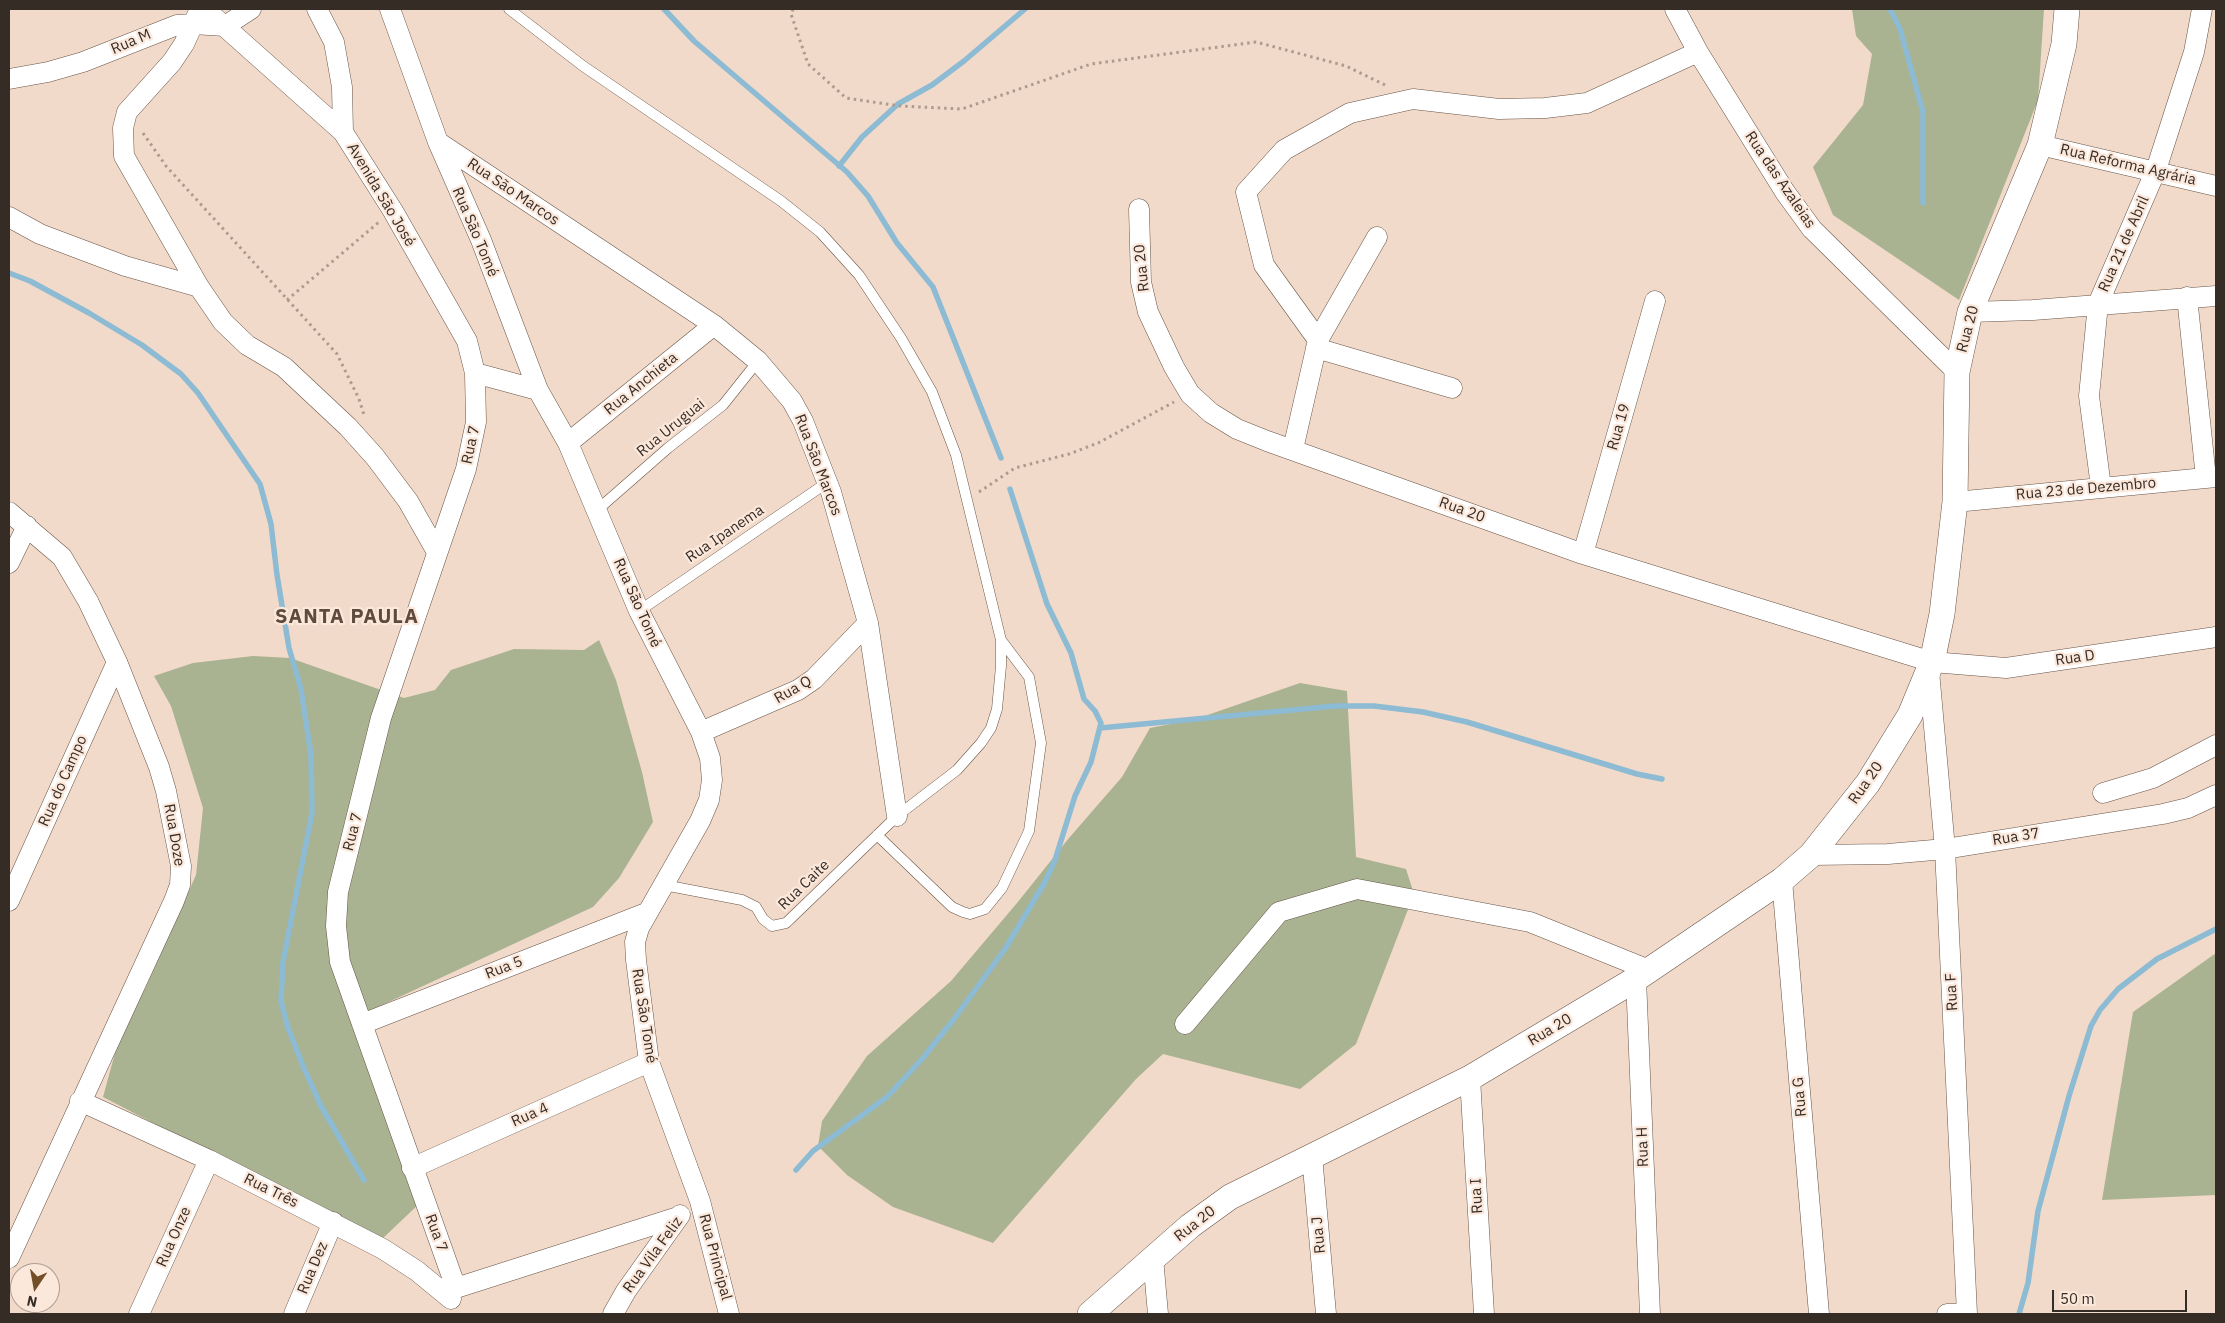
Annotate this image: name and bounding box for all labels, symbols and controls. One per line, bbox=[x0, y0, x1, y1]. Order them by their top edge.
street label: Rua M bbox=[108, 26, 154, 58]
street label: Rua das Azaleias bbox=[1741, 128, 1819, 232]
street label: Avenida São José bbox=[343, 140, 419, 250]
street label: Rua Reforma Agrária bbox=[2058, 141, 2198, 189]
street label: Rua São Marcos bbox=[464, 155, 562, 229]
street label: Rua São Tomé bbox=[448, 184, 502, 280]
street label: Rua 21 de Abril bbox=[2095, 193, 2153, 295]
street label: Rua 20 bbox=[1131, 243, 1153, 293]
street label: Rua 20 bbox=[1953, 304, 1983, 354]
street label: Rua Anchieta bbox=[601, 349, 681, 419]
street label: Rua Uruguai bbox=[633, 395, 709, 461]
street label: Rua 19 bbox=[1604, 402, 1634, 452]
street label: Rua São Marcos bbox=[790, 412, 846, 518]
street label: Rua 7 bbox=[458, 424, 484, 466]
street label: Rua 23 de Dezembro bbox=[2015, 474, 2157, 504]
street label: Rua 20 bbox=[1437, 493, 1487, 527]
street label: Rua Ipanema bbox=[683, 501, 767, 567]
street label: Rua São Tomé bbox=[609, 556, 665, 650]
district label: SANTA PAULA bbox=[274, 605, 420, 629]
street label: Rua D bbox=[2054, 646, 2096, 670]
street label: Rua Q bbox=[771, 672, 815, 708]
street label: Rua do Campo bbox=[35, 733, 91, 829]
street label: Rua 20 bbox=[1845, 758, 1887, 808]
street label: Rua Doze bbox=[160, 802, 188, 868]
street label: Rua 7 bbox=[340, 811, 366, 853]
street label: Rua 37 bbox=[1991, 824, 2041, 850]
street label: Rua Caite bbox=[775, 856, 833, 914]
street label: Rua 5 bbox=[483, 953, 525, 983]
street label: Rua São Tomé bbox=[628, 967, 660, 1065]
street label: Rua F bbox=[1942, 973, 1962, 1011]
street label: Rua 20 bbox=[1525, 1010, 1575, 1050]
street label: Rua G bbox=[1789, 1076, 1811, 1118]
street label: Rua 4 bbox=[509, 1099, 551, 1131]
street label: Rua H bbox=[1633, 1127, 1653, 1167]
street label: Rua Três bbox=[241, 1170, 301, 1212]
street label: Rua I bbox=[1467, 1178, 1487, 1214]
street label: Rua 20 bbox=[1171, 1202, 1219, 1246]
street label: Rua Onze bbox=[153, 1204, 195, 1270]
street label: Rua 7 bbox=[421, 1212, 451, 1254]
street label: Rua Principal bbox=[695, 1212, 735, 1302]
street label: Rua Vila Feliz bbox=[619, 1214, 687, 1296]
street label: Rua J bbox=[1308, 1216, 1330, 1254]
street label: Rua Dez bbox=[294, 1239, 332, 1297]
north arrow bbox=[10, 1263, 60, 1313]
scale bar bbox=[2055, 1280, 2190, 1312]
text: 50 m bbox=[2060, 1289, 2095, 1308]
text: N bbox=[25, 1292, 39, 1312]

